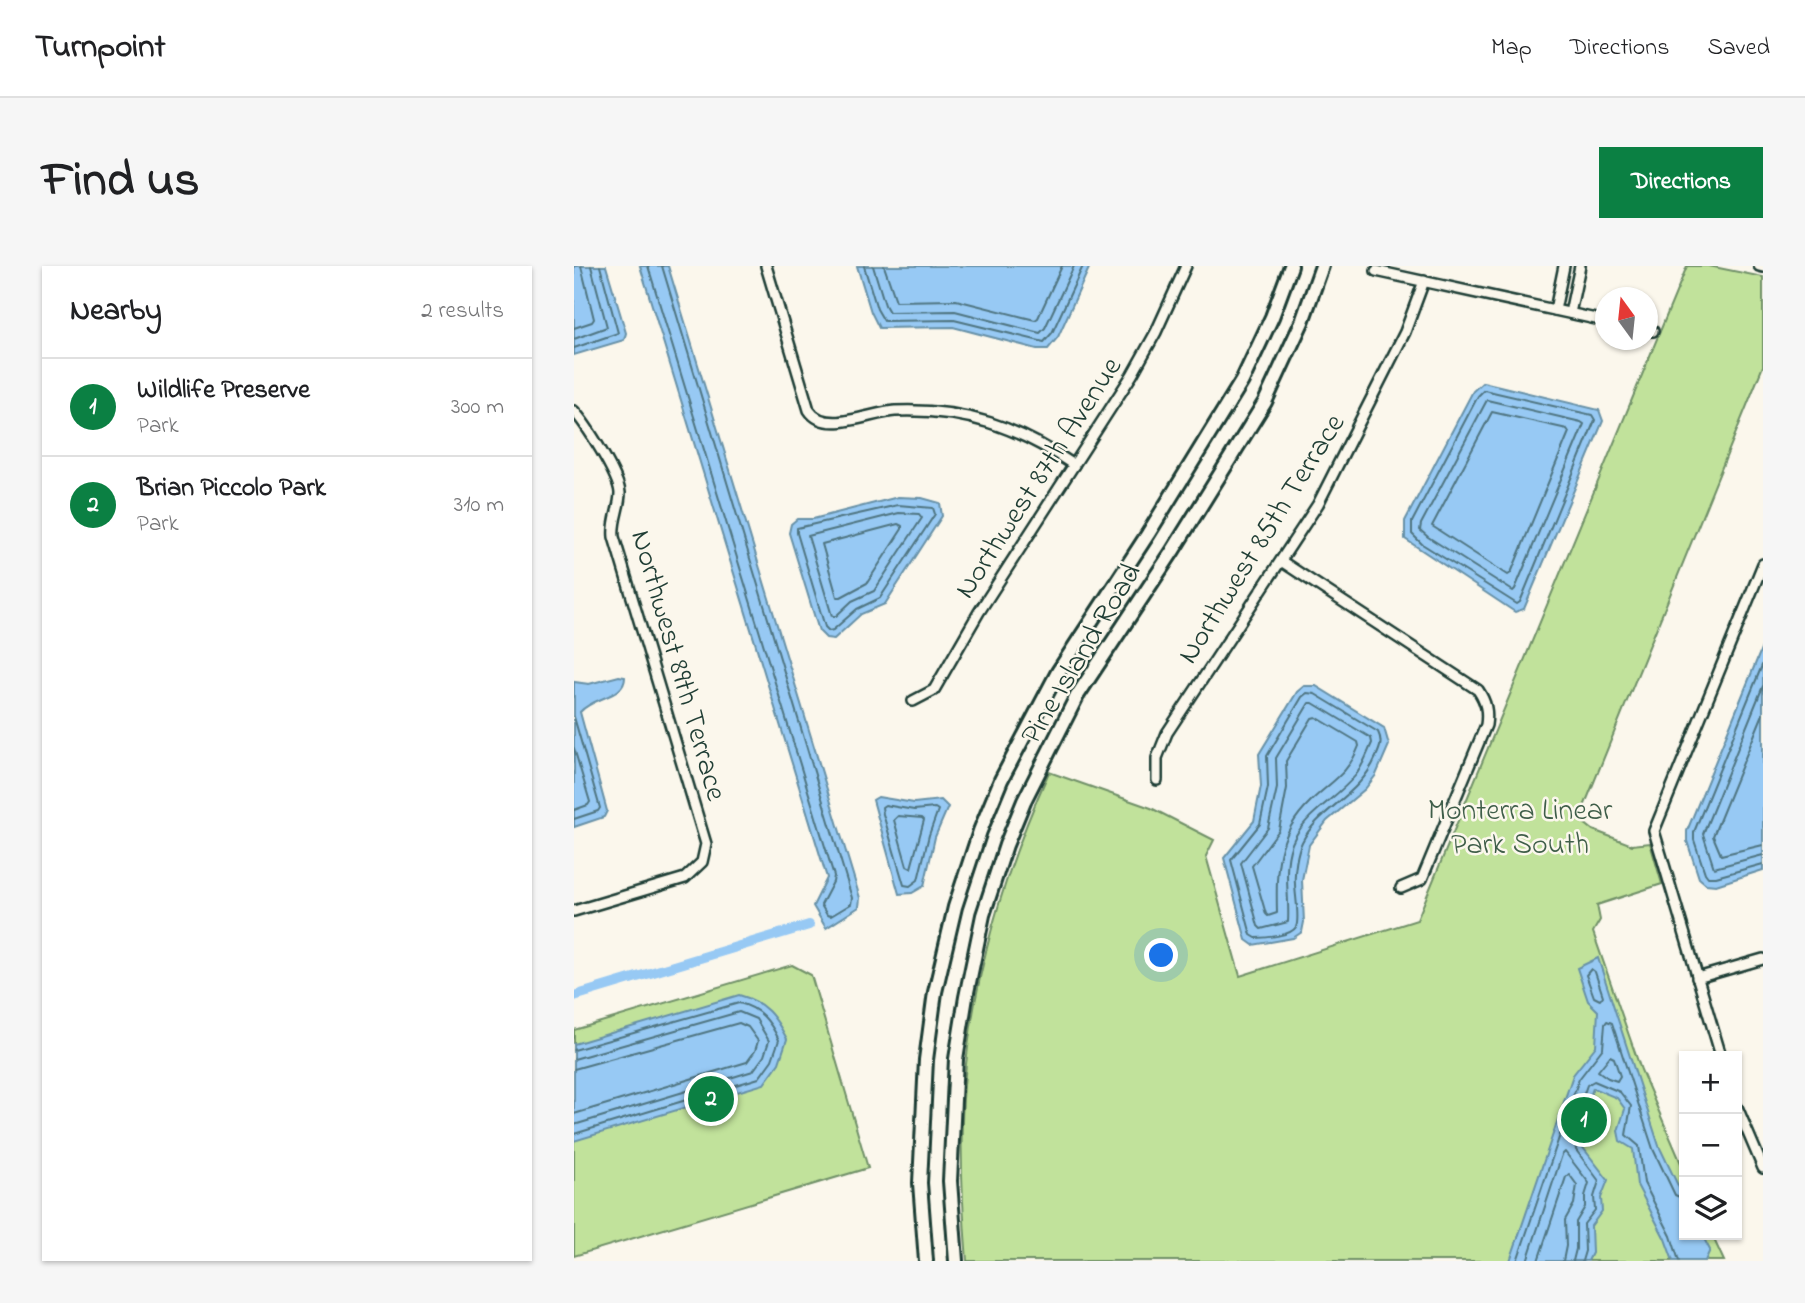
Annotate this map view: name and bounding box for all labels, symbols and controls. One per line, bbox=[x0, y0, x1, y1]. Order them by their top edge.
text: Turnpoint bbox=[35, 24, 166, 72]
text: Map bbox=[1491, 31, 1532, 66]
text: Directions bbox=[1570, 31, 1669, 66]
text: Saved bbox=[1707, 31, 1770, 66]
text: Find us bbox=[42, 146, 199, 218]
button: Directions bbox=[1599, 147, 1763, 218]
north arrow bbox=[1595, 287, 1658, 350]
text: Nearby bbox=[70, 290, 162, 334]
text: 2 results bbox=[421, 295, 504, 328]
street label: Northwest 87th Avenue bbox=[945, 349, 1135, 608]
text: Wildlife Preserve bbox=[137, 372, 310, 410]
text: 1 bbox=[89, 391, 97, 424]
text: 300 m bbox=[451, 391, 504, 424]
street label: Northwest 85th Terrace bbox=[1168, 405, 1358, 673]
text: Park bbox=[137, 410, 179, 443]
text: Brian Piccolo Park bbox=[137, 470, 326, 508]
text: 2 bbox=[87, 489, 99, 522]
text: 310 m bbox=[454, 489, 504, 522]
text: Park bbox=[137, 508, 179, 541]
street label: Northwest 89th Terrace bbox=[617, 525, 737, 807]
street label: Pine Island Road bbox=[1011, 555, 1154, 754]
park label: Monterra Linear Park South bbox=[1428, 790, 1613, 868]
your location bbox=[1144, 938, 1178, 972]
map controls bbox=[1679, 1051, 1742, 1240]
button: + bbox=[1679, 1051, 1742, 1114]
pin: 2 bbox=[688, 1073, 734, 1125]
pin: 1 bbox=[1561, 1094, 1607, 1146]
button: − bbox=[1679, 1114, 1742, 1177]
button: layers bbox=[1679, 1177, 1742, 1240]

